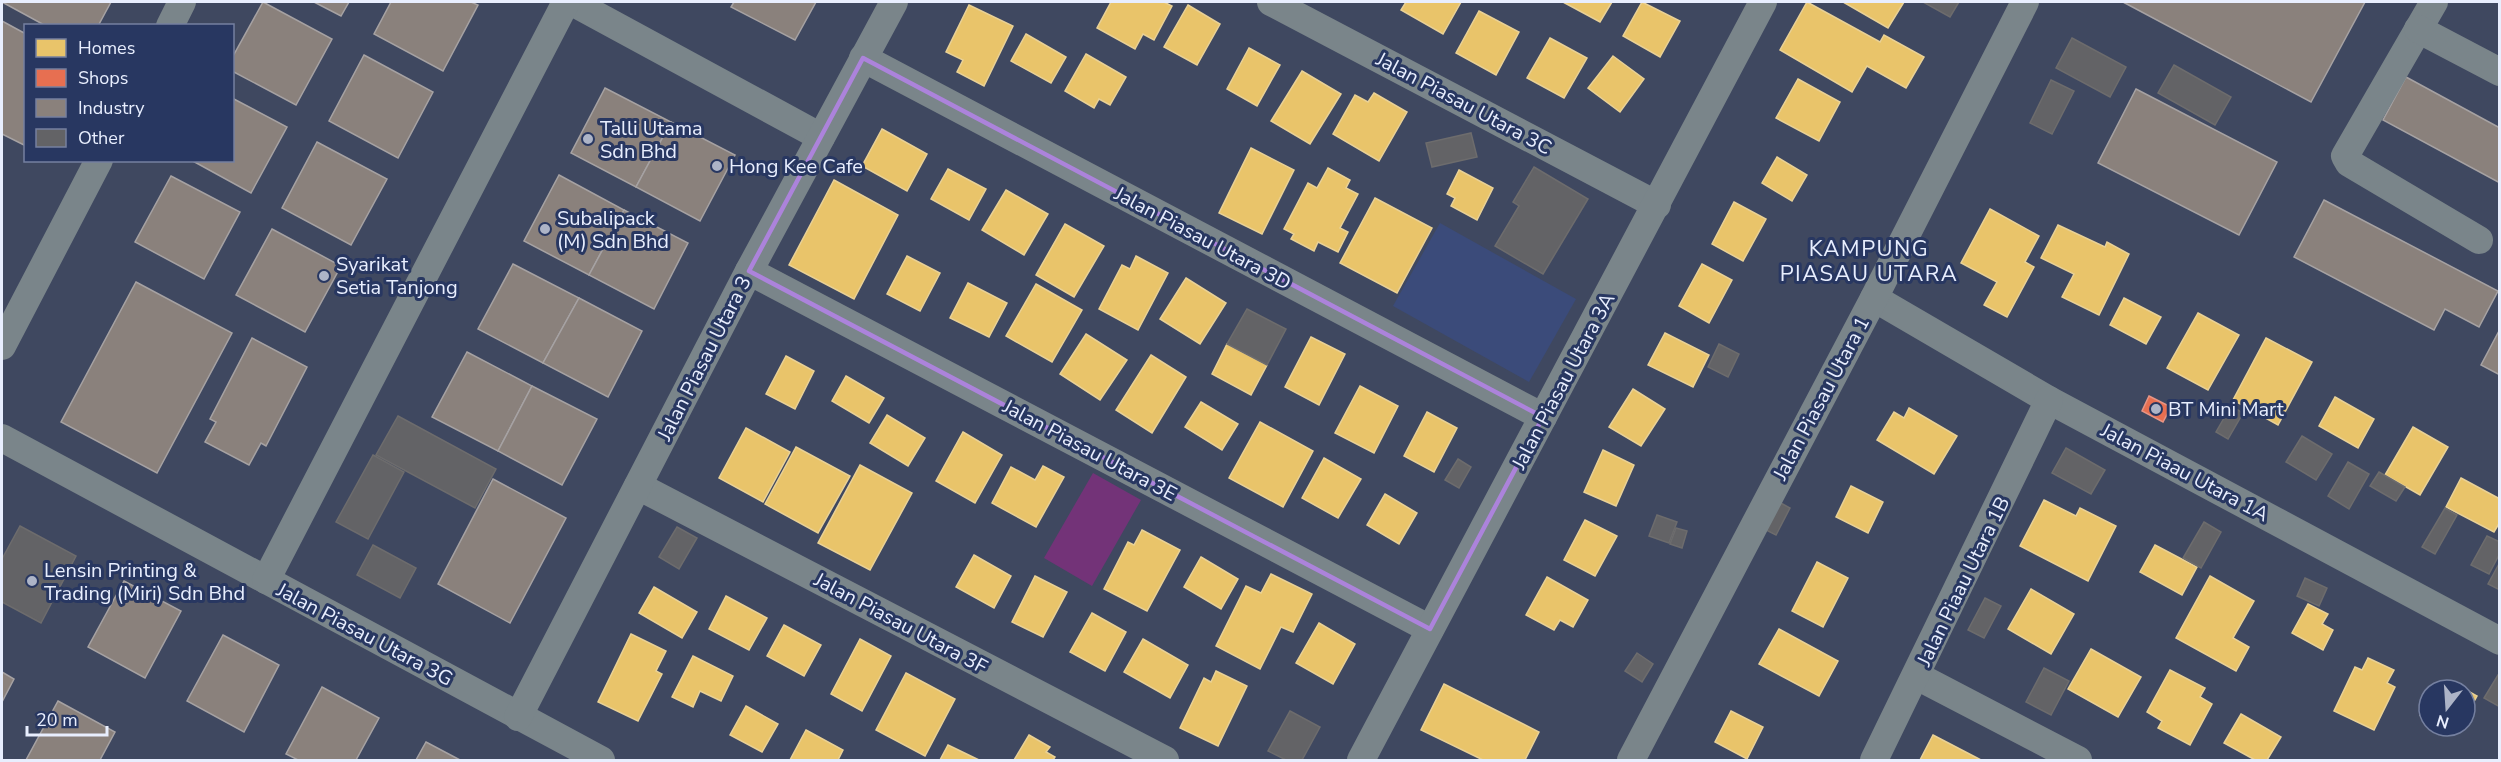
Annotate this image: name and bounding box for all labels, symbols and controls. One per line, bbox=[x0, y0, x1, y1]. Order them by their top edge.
legend bbox=[24, 24, 234, 162]
text: Homes bbox=[78, 36, 135, 60]
street label: Jalan Piasau Utara 3C bbox=[1370, 45, 1556, 161]
text: Shops bbox=[78, 66, 128, 90]
text: Industry bbox=[78, 96, 145, 120]
place label: Talli Utama Sdn Bhd bbox=[600, 115, 703, 165]
text: Other bbox=[78, 126, 125, 150]
marker: Talli Utama Sdn Bhd bbox=[581, 132, 595, 146]
place label: Hong Kee Cafe bbox=[729, 153, 863, 180]
marker: Hong Kee Cafe bbox=[710, 159, 724, 173]
street label: Jalan Piasau Utara 3D bbox=[1109, 180, 1296, 296]
place label: Subalipack (M) Sdn Bhd bbox=[557, 205, 669, 255]
marker: Subalipack (M) Sdn Bhd bbox=[538, 222, 552, 236]
district label: KAMPUNG PIASAU UTARA bbox=[1780, 234, 1958, 289]
place label: Syarikat Setia Tanjong bbox=[336, 251, 458, 301]
marker: Syarikat Setia Tanjong bbox=[317, 269, 331, 283]
street label: Jalan Piasau Utara 3 bbox=[651, 271, 758, 446]
street label: Jalan Piasau Utara 3A bbox=[1505, 288, 1622, 475]
street label: Jalan Piasau Utara 1 bbox=[1766, 312, 1876, 486]
street label: Jalan Piasau Utara 3E bbox=[997, 393, 1181, 508]
place label: BT Mini Mart bbox=[2168, 396, 2285, 423]
marker: BT Mini Mart bbox=[2149, 402, 2163, 416]
street label: Jalan Piaau Utara 1A bbox=[2095, 416, 2274, 528]
street label: Jalan Piaau Utara 1B bbox=[1910, 492, 2016, 671]
place label: Lensin Printing & Trading (Miri) Sdn Bhd bbox=[44, 557, 245, 607]
street label: Jalan Piasau Utara 3F bbox=[809, 566, 992, 681]
marker: Lensin Printing & Trading (Miri) Sdn Bhd bbox=[25, 574, 39, 588]
street label: Jalan Piasau Utara 3G bbox=[271, 576, 458, 692]
north arrow bbox=[2417, 678, 2477, 738]
scale bar bbox=[27, 699, 106, 737]
text: 20 m bbox=[36, 708, 78, 732]
text: N bbox=[2434, 709, 2452, 734]

